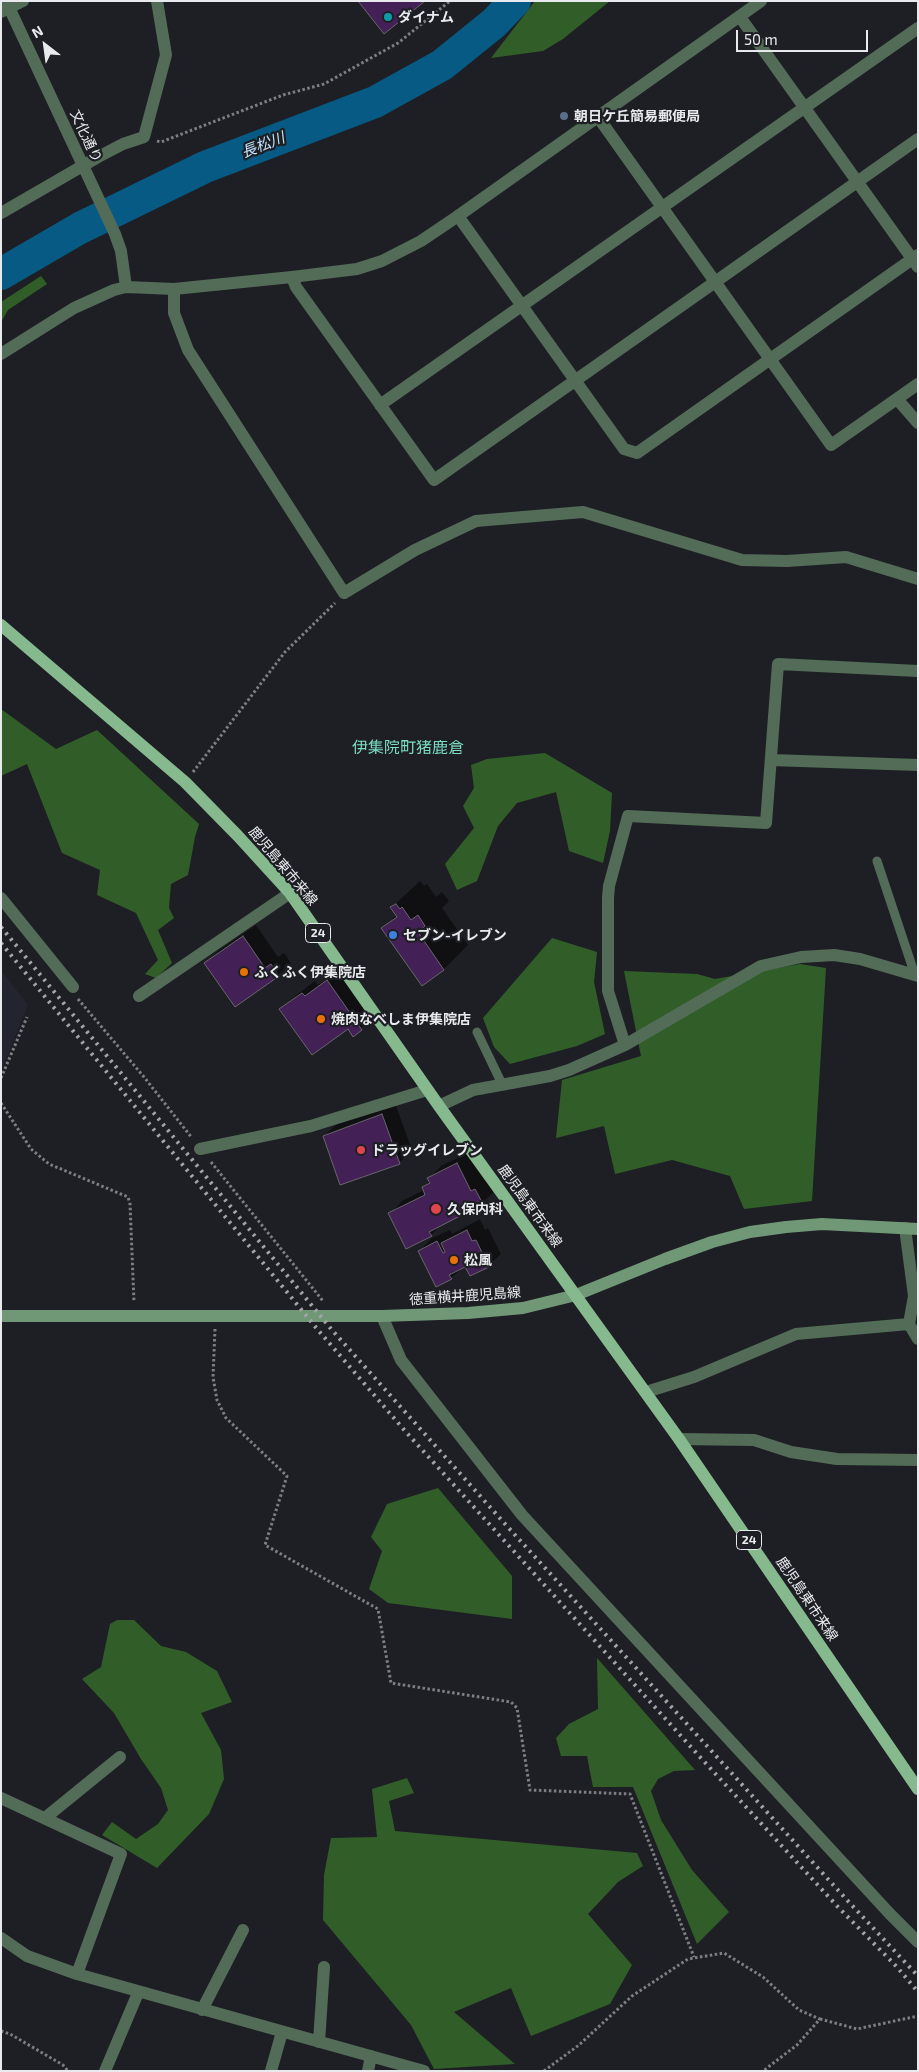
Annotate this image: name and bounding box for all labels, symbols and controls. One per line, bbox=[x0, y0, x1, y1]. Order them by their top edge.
place label: ダイナム bbox=[398, 9, 454, 25]
marker: ダイナム bbox=[382, 11, 394, 23]
north arrow bbox=[20, 20, 70, 70]
scale bar bbox=[739, 20, 872, 52]
text: N bbox=[29, 22, 46, 41]
text: 50 m bbox=[744, 30, 778, 48]
street label: 文化通り bbox=[67, 107, 105, 165]
place label: 朝日ケ丘簡易郵便局 bbox=[574, 108, 700, 124]
marker: 朝日ケ丘簡易郵便局 bbox=[558, 110, 570, 122]
water label: 長松川 bbox=[239, 129, 287, 161]
district label: 伊集院町猪鹿倉 bbox=[352, 738, 464, 758]
street label: 鹿児島東市来線 bbox=[245, 823, 321, 909]
road number: 24 bbox=[306, 924, 330, 942]
place label: セブン-イレブン bbox=[403, 927, 507, 943]
marker: セブン-イレブン bbox=[387, 929, 399, 941]
place label: ふくふく伊集院店 bbox=[254, 964, 366, 980]
marker: ふくふく伊集院店 bbox=[238, 966, 250, 978]
place label: 焼肉なべしま伊集院店 bbox=[331, 1011, 471, 1027]
marker: 焼肉なべしま伊集院店 bbox=[315, 1013, 327, 1025]
place label: ドラッグイレブン bbox=[371, 1142, 483, 1158]
marker: ドラッグイレブン bbox=[355, 1144, 367, 1156]
street label: 鹿児島東市来線 bbox=[494, 1161, 566, 1251]
place label: 久保内科 bbox=[447, 1201, 503, 1217]
marker: 久保内科 bbox=[429, 1202, 443, 1216]
place label: 松風 bbox=[464, 1252, 492, 1268]
marker: 松風 bbox=[448, 1254, 460, 1266]
street label: 徳重横井鹿児島線 bbox=[409, 1284, 521, 1308]
road number: 24 bbox=[736, 1530, 762, 1550]
street label: 鹿児島東市来線 bbox=[773, 1554, 841, 1644]

